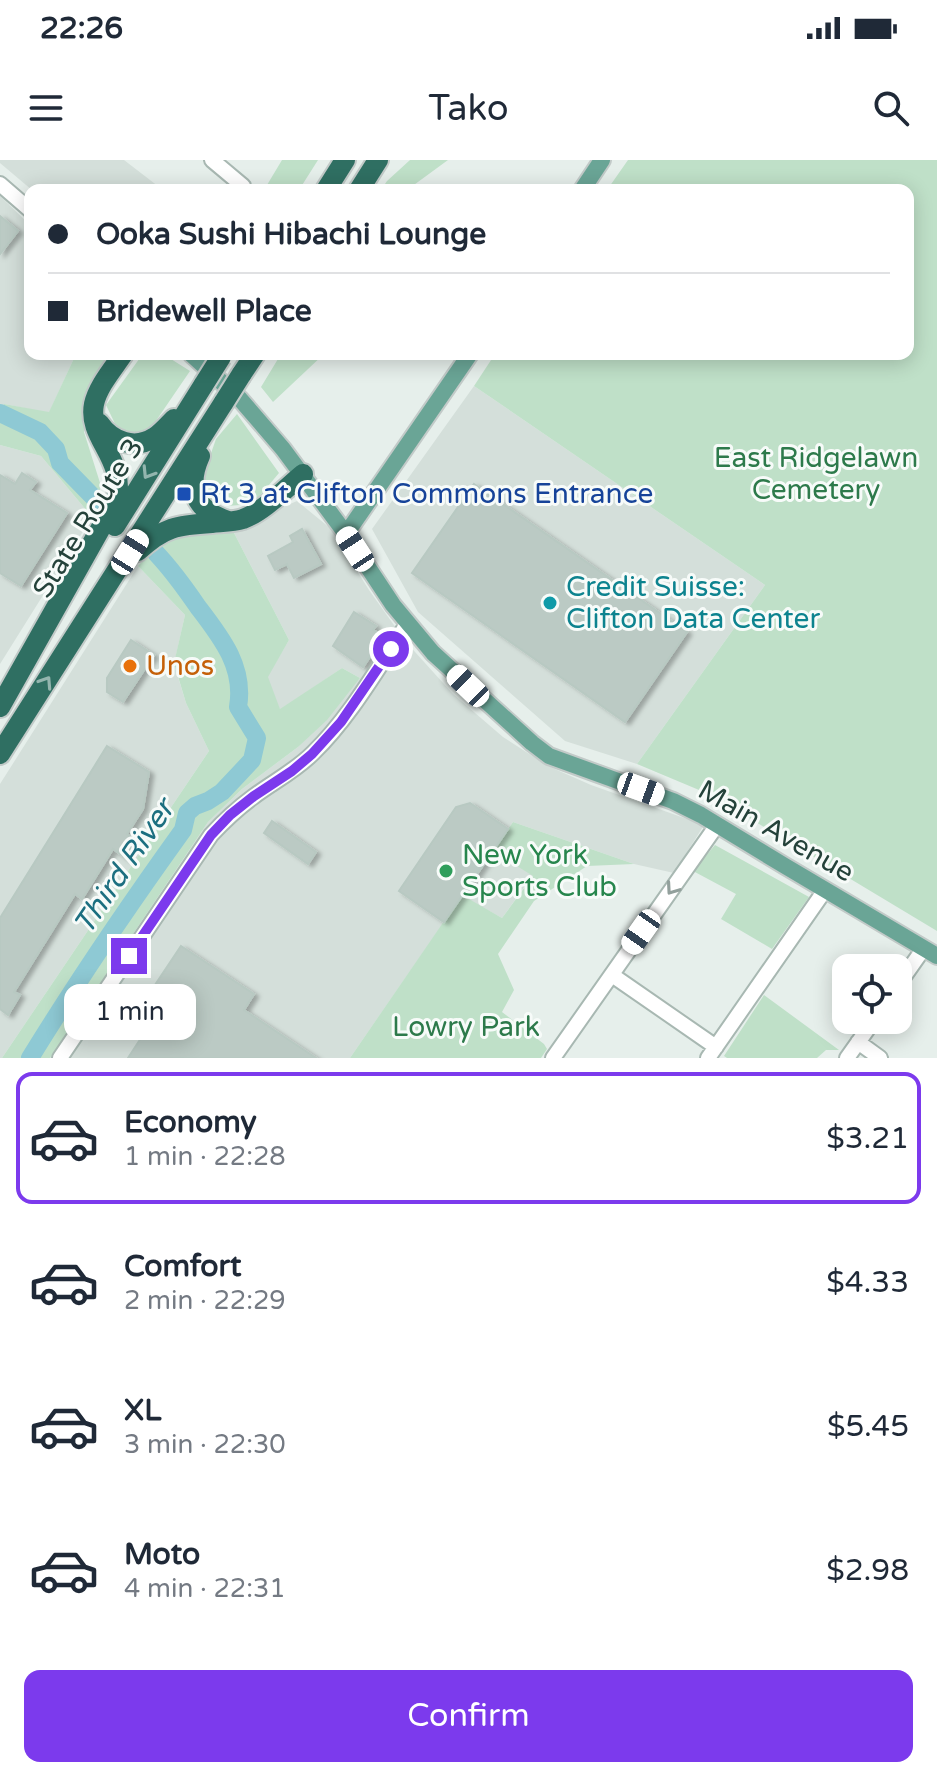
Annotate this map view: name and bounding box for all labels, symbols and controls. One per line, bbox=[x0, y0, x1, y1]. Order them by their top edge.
text: 22:26 bbox=[40, 10, 123, 47]
icon: menu bbox=[24, 86, 68, 130]
icon: search bbox=[869, 86, 913, 130]
text: Tako bbox=[428, 87, 509, 130]
text: Ooka Sushi Hibachi Lounge bbox=[96, 216, 486, 253]
text: Bridewell Place bbox=[96, 293, 312, 330]
street label: State Route 3 bbox=[25, 432, 151, 604]
park label: East Ridgelawn Cemetery bbox=[714, 441, 918, 507]
one-way arrow bbox=[143, 465, 158, 479]
place label: Rt 3 at Clifton Commons Entrance bbox=[200, 477, 653, 511]
marker: Rt 3 at Clifton Commons Entrance bbox=[175, 485, 193, 503]
car bbox=[332, 522, 378, 576]
car bbox=[107, 525, 153, 579]
place label: Credit Suisse: Clifton Data Center bbox=[566, 570, 820, 636]
marker: Credit Suisse: Clifton Data Center bbox=[541, 594, 559, 612]
route start bbox=[373, 631, 409, 667]
place label: Unos bbox=[146, 649, 214, 683]
marker: Unos bbox=[121, 657, 139, 675]
car bbox=[442, 661, 494, 711]
one-way arrow bbox=[37, 676, 52, 691]
car bbox=[614, 770, 668, 808]
street label: Main Avenue bbox=[692, 773, 860, 889]
water label: Third River bbox=[65, 790, 185, 941]
place label: New York Sports Club bbox=[462, 838, 617, 904]
marker: New York Sports Club bbox=[437, 862, 455, 880]
one-way arrow bbox=[667, 880, 682, 894]
car bbox=[617, 905, 665, 959]
route end bbox=[111, 938, 147, 974]
map controls bbox=[832, 954, 912, 1034]
button: locate bbox=[832, 954, 912, 1034]
callout: 1 min bbox=[63, 984, 195, 1040]
text: 1 min bbox=[95, 996, 165, 1027]
park label: Lowry Park bbox=[392, 1010, 540, 1044]
icon: car bbox=[28, 1102, 100, 1174]
text: Economy bbox=[124, 1104, 257, 1141]
text: $3.21 bbox=[826, 1120, 909, 1157]
text: 1 min · 22:28 bbox=[124, 1141, 286, 1172]
icon: car bbox=[28, 1246, 100, 1318]
text: Comfort bbox=[124, 1248, 242, 1285]
text: $4.33 bbox=[826, 1264, 909, 1301]
text: 2 min · 22:29 bbox=[124, 1285, 286, 1316]
icon: car bbox=[28, 1390, 100, 1462]
text: XL bbox=[124, 1392, 161, 1429]
text: $5.45 bbox=[827, 1408, 909, 1445]
text: 3 min · 22:30 bbox=[124, 1429, 286, 1460]
icon: car bbox=[28, 1534, 100, 1606]
text: Moto bbox=[124, 1536, 200, 1573]
text: $2.98 bbox=[826, 1552, 909, 1589]
text: 4 min · 22:31 bbox=[124, 1573, 286, 1604]
button: Confirm bbox=[24, 1670, 913, 1762]

